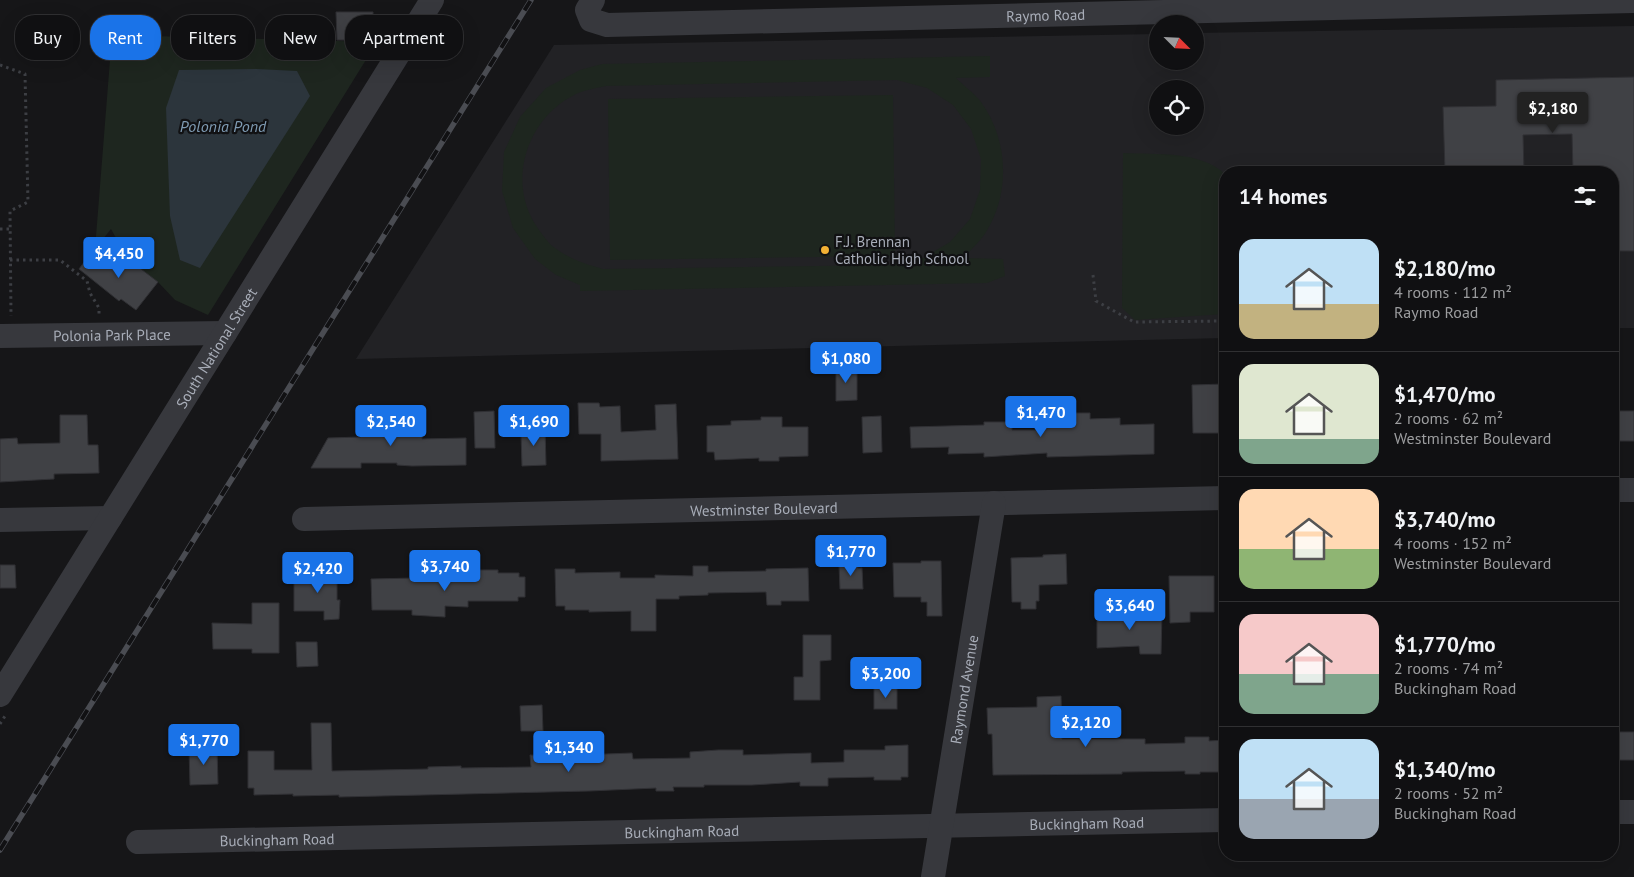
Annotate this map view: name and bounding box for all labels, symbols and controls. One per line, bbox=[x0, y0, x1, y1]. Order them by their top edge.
street label: Raymo Road bbox=[1006, 4, 1086, 25]
chip: Buy bbox=[15, 15, 80, 60]
chip: Rent bbox=[90, 15, 161, 60]
chip: Filters bbox=[171, 15, 255, 60]
chip: New bbox=[265, 15, 335, 60]
chip: Apartment bbox=[345, 15, 463, 60]
north arrow bbox=[1149, 15, 1204, 70]
map controls bbox=[1149, 15, 1204, 135]
button: locate bbox=[1149, 80, 1204, 135]
pin: $2,180 bbox=[1512, 92, 1594, 134]
text: $2,180 bbox=[1528, 98, 1578, 118]
water label: Polonia Pond bbox=[180, 116, 267, 136]
icon: filters bbox=[1571, 182, 1599, 210]
text: 14 homes bbox=[1239, 183, 1327, 210]
place label: F.J. Brennan Catholic High School bbox=[835, 232, 969, 268]
pin: $4,450 bbox=[78, 236, 160, 279]
text: $4,450 bbox=[94, 243, 144, 263]
marker: F.J. Brennan Catholic High School bbox=[819, 244, 831, 256]
text: $2,180/mo bbox=[1394, 255, 1496, 282]
icon: home bbox=[1279, 259, 1339, 319]
text: 4 rooms · 112 m² bbox=[1394, 282, 1512, 302]
street label: South National Street bbox=[171, 284, 261, 412]
text: Raymo Road bbox=[1394, 302, 1478, 322]
street label: Polonia Park Place bbox=[53, 324, 171, 345]
pin: $1,080 bbox=[805, 342, 887, 384]
text: $1,080 bbox=[821, 348, 871, 368]
text: $1,470/mo bbox=[1394, 381, 1496, 408]
icon: home bbox=[1279, 384, 1339, 444]
pin: $1,470 bbox=[1000, 396, 1082, 438]
text: $1,470 bbox=[1016, 402, 1066, 422]
pin: $2,540 bbox=[350, 404, 432, 447]
pin: $1,690 bbox=[493, 404, 575, 447]
text: 2 rooms · 62 m² bbox=[1394, 408, 1503, 428]
text: $2,540 bbox=[366, 411, 416, 431]
text: $1,690 bbox=[509, 411, 559, 431]
text: Westminster Boulevard bbox=[1394, 428, 1551, 448]
street label: Westminster Boulevard bbox=[690, 497, 838, 520]
text: $3,740/mo bbox=[1394, 506, 1496, 533]
icon: home bbox=[1279, 509, 1339, 569]
text: 4 rooms · 152 m² bbox=[1394, 533, 1512, 553]
pin: $1,770 bbox=[810, 534, 892, 577]
text: $1,770 bbox=[826, 541, 876, 561]
pin: $3,740 bbox=[404, 550, 486, 592]
pin: $2,420 bbox=[277, 552, 359, 594]
text: Westminster Boulevard bbox=[1394, 553, 1551, 573]
text: $3,740 bbox=[420, 556, 470, 576]
text: $2,420 bbox=[293, 558, 343, 578]
pin: $3,640 bbox=[1089, 588, 1171, 631]
text: $3,640 bbox=[1105, 595, 1155, 615]
text: $1,770/mo bbox=[1394, 631, 1496, 658]
street label: Raymond Avenue bbox=[945, 634, 982, 745]
icon: home bbox=[1279, 634, 1339, 694]
pin: $3,200 bbox=[845, 656, 927, 699]
text: 2 rooms · 74 m² bbox=[1394, 658, 1503, 678]
text: $3,200 bbox=[861, 663, 911, 683]
text: Buckingham Road bbox=[1394, 678, 1516, 698]
pin: $2,120 bbox=[1045, 706, 1127, 748]
text: $2,120 bbox=[1061, 712, 1111, 732]
pin: $1,770 bbox=[163, 724, 245, 766]
text: $1,770 bbox=[179, 730, 229, 750]
pin: $1,340 bbox=[528, 730, 610, 773]
text: $1,340 bbox=[544, 737, 594, 757]
text: $1,340/mo bbox=[1394, 756, 1496, 783]
icon: home bbox=[1279, 759, 1339, 819]
text: 2 rooms · 52 m² bbox=[1394, 783, 1503, 803]
text: Buckingham Road bbox=[1394, 803, 1516, 823]
street label: Buckingham Road bbox=[1029, 812, 1144, 833]
street label: Buckingham Road bbox=[624, 820, 739, 842]
street label: Buckingham Road bbox=[219, 829, 335, 850]

